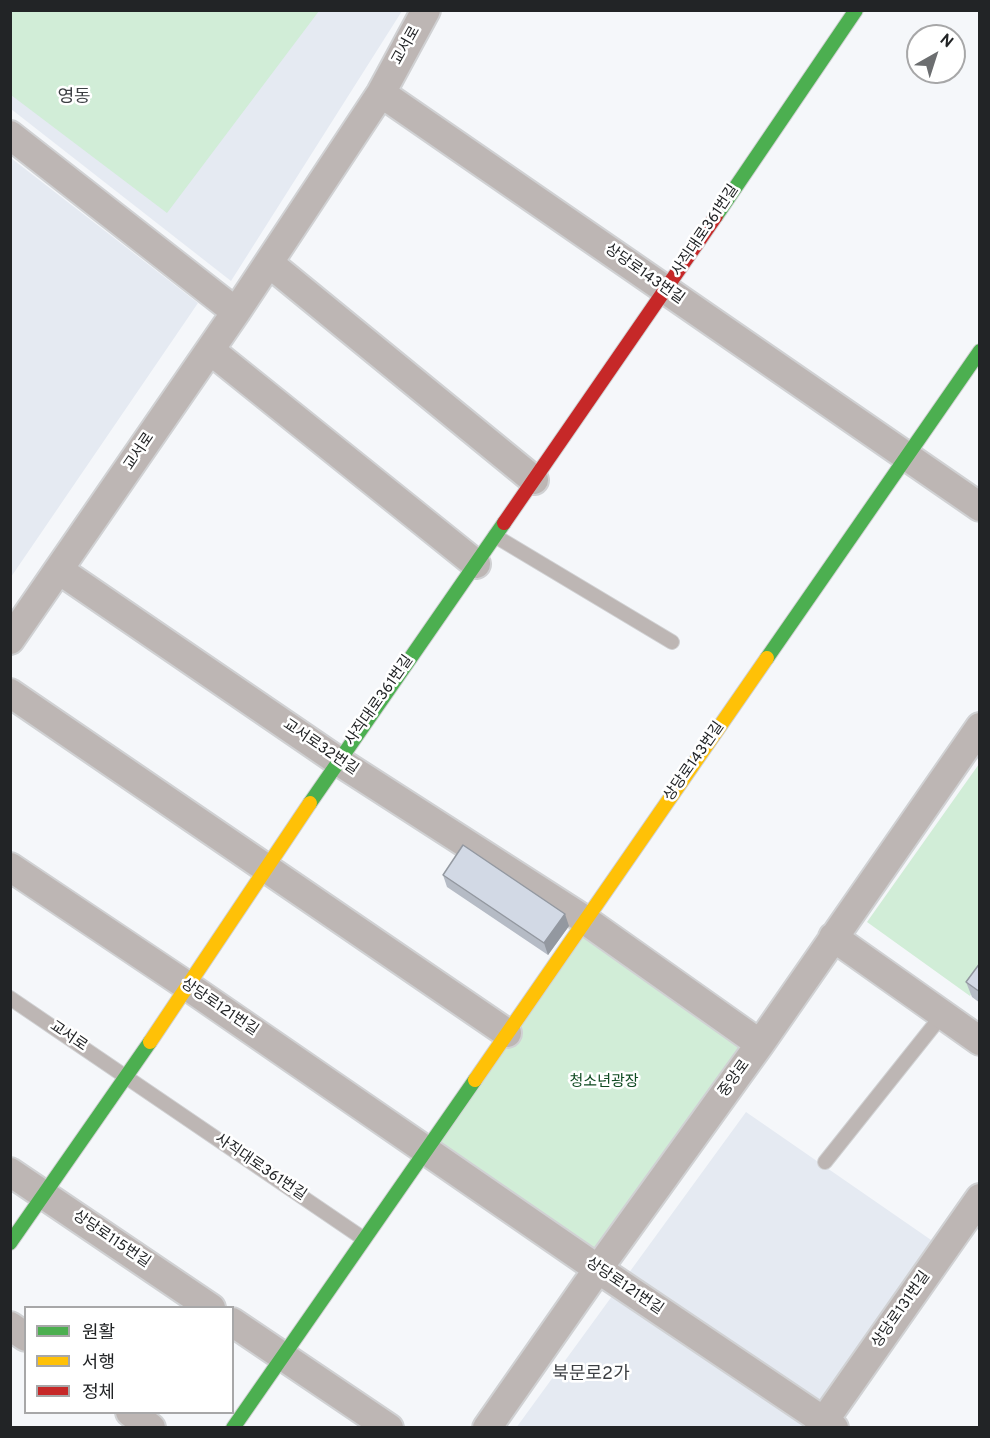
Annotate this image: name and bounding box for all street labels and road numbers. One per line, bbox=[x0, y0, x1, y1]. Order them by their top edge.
street label: 교서로 bbox=[389, 24, 425, 68]
street label: 사직대로361번길 bbox=[669, 182, 743, 280]
street label: 상당로143번길 bbox=[601, 241, 687, 309]
street label: 교서로 bbox=[121, 430, 159, 474]
street label: 사직대로361번길 bbox=[342, 652, 418, 750]
street label: 교서로32번길 bbox=[279, 716, 361, 780]
street label: 상당로143번길 bbox=[661, 719, 729, 805]
street label: 상당로121번길 bbox=[177, 976, 261, 1040]
street label: 교서로 bbox=[46, 1018, 90, 1056]
street label: 중앙로 bbox=[716, 1057, 754, 1101]
street label: 사직대로361번길 bbox=[211, 1131, 309, 1205]
street label: 상당로115번길 bbox=[69, 1208, 153, 1272]
street label: 상당로121번길 bbox=[582, 1255, 666, 1319]
street label: 상당로131번길 bbox=[869, 1268, 935, 1352]

